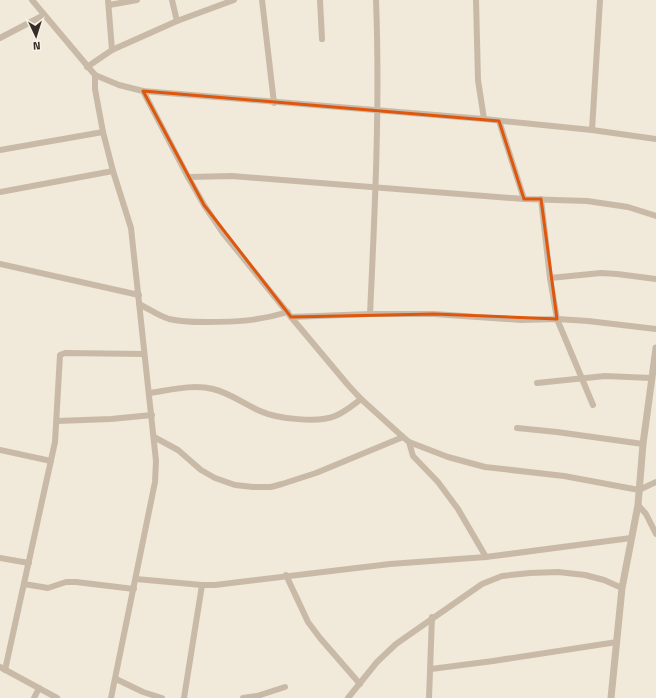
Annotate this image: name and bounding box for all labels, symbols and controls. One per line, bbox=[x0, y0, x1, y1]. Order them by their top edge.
north arrow bbox=[16, 16, 56, 56]
text: N bbox=[32, 38, 41, 54]

